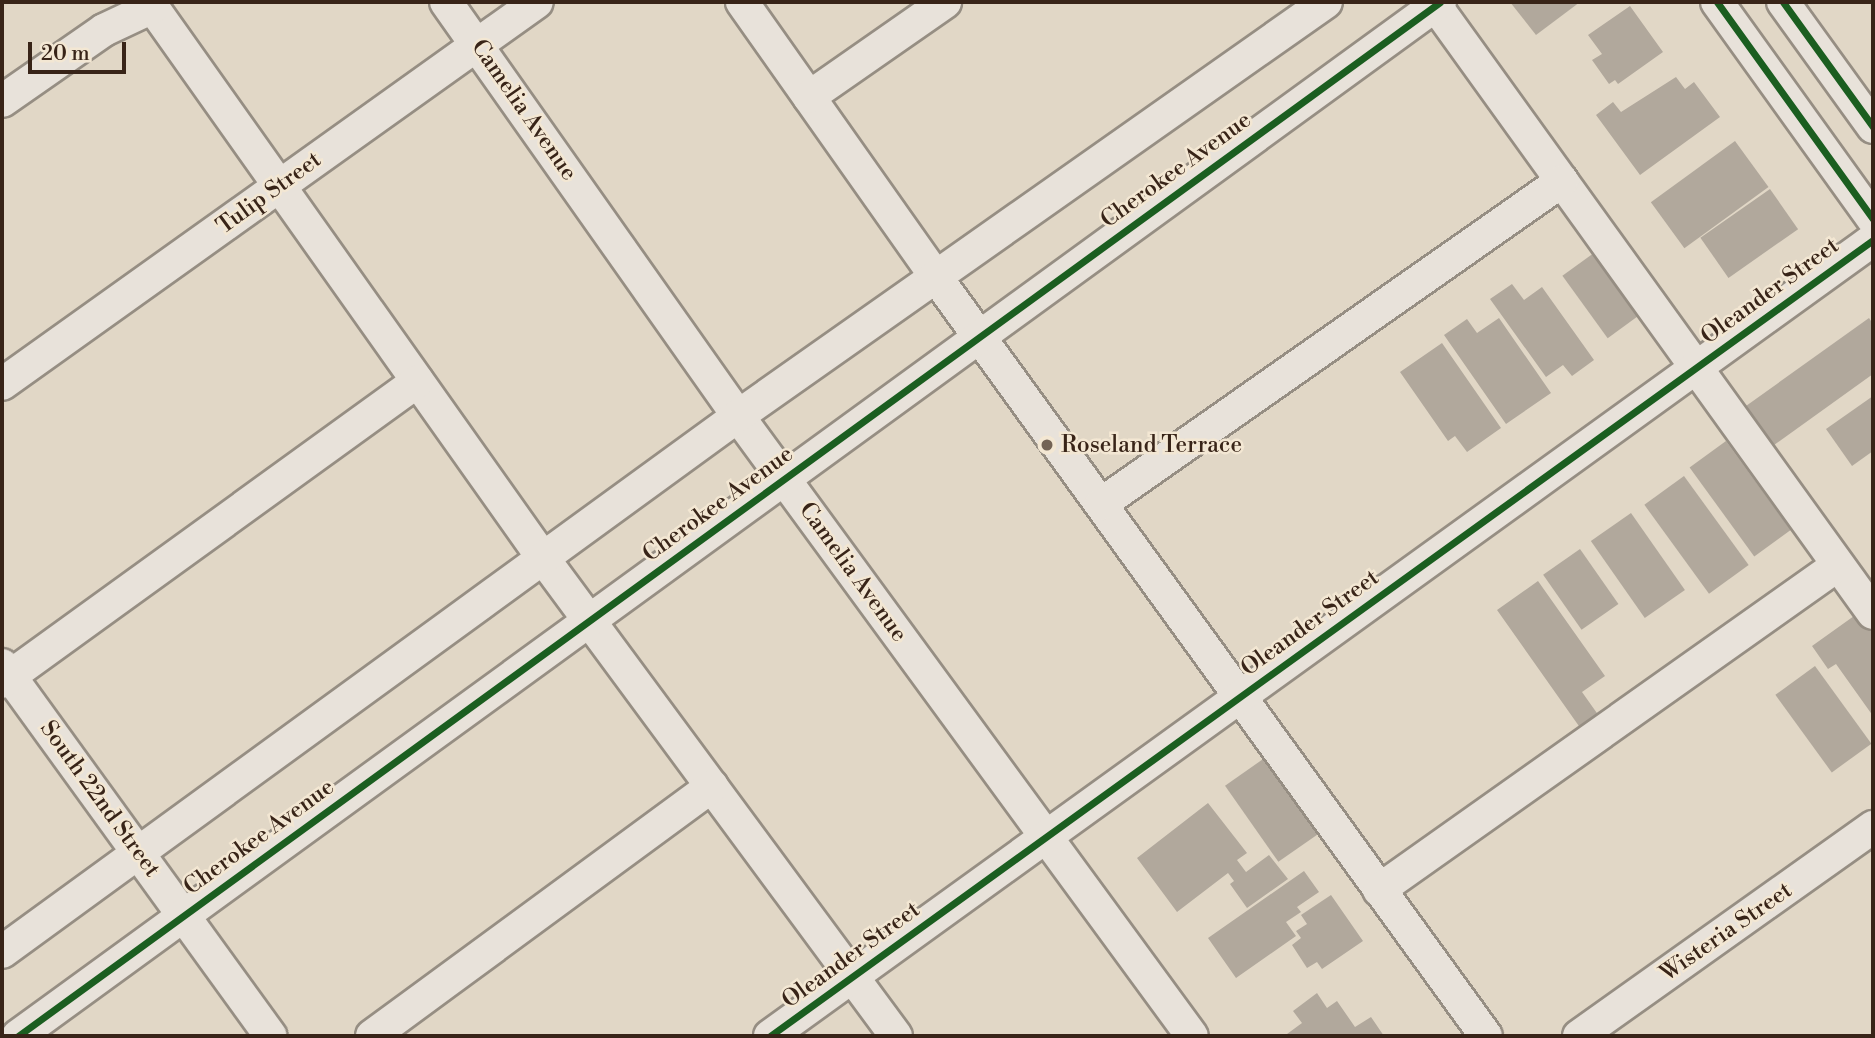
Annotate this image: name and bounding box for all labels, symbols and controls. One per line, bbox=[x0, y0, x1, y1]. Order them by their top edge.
scale bar bbox=[32, 28, 130, 72]
street label: Camelia Avenue bbox=[465, 34, 583, 186]
text: 20 m bbox=[41, 41, 90, 67]
street label: Cherokee Avenue bbox=[1095, 106, 1257, 234]
street label: Tulip Street bbox=[211, 146, 327, 240]
street label: Oleander Street bbox=[1696, 232, 1844, 350]
place label: Roseland Terrace bbox=[1061, 431, 1242, 459]
marker: Roseland Terrace bbox=[1039, 437, 1055, 453]
street label: Cherokee Avenue bbox=[637, 440, 799, 568]
street label: Camelia Avenue bbox=[793, 497, 913, 647]
street label: Oleander Street bbox=[1236, 564, 1384, 682]
street label: South 22nd Street bbox=[34, 716, 166, 882]
street label: Cherokee Avenue bbox=[178, 773, 340, 901]
street label: Wisteria Street bbox=[1655, 876, 1797, 988]
street label: Oleander Street bbox=[777, 896, 925, 1014]

